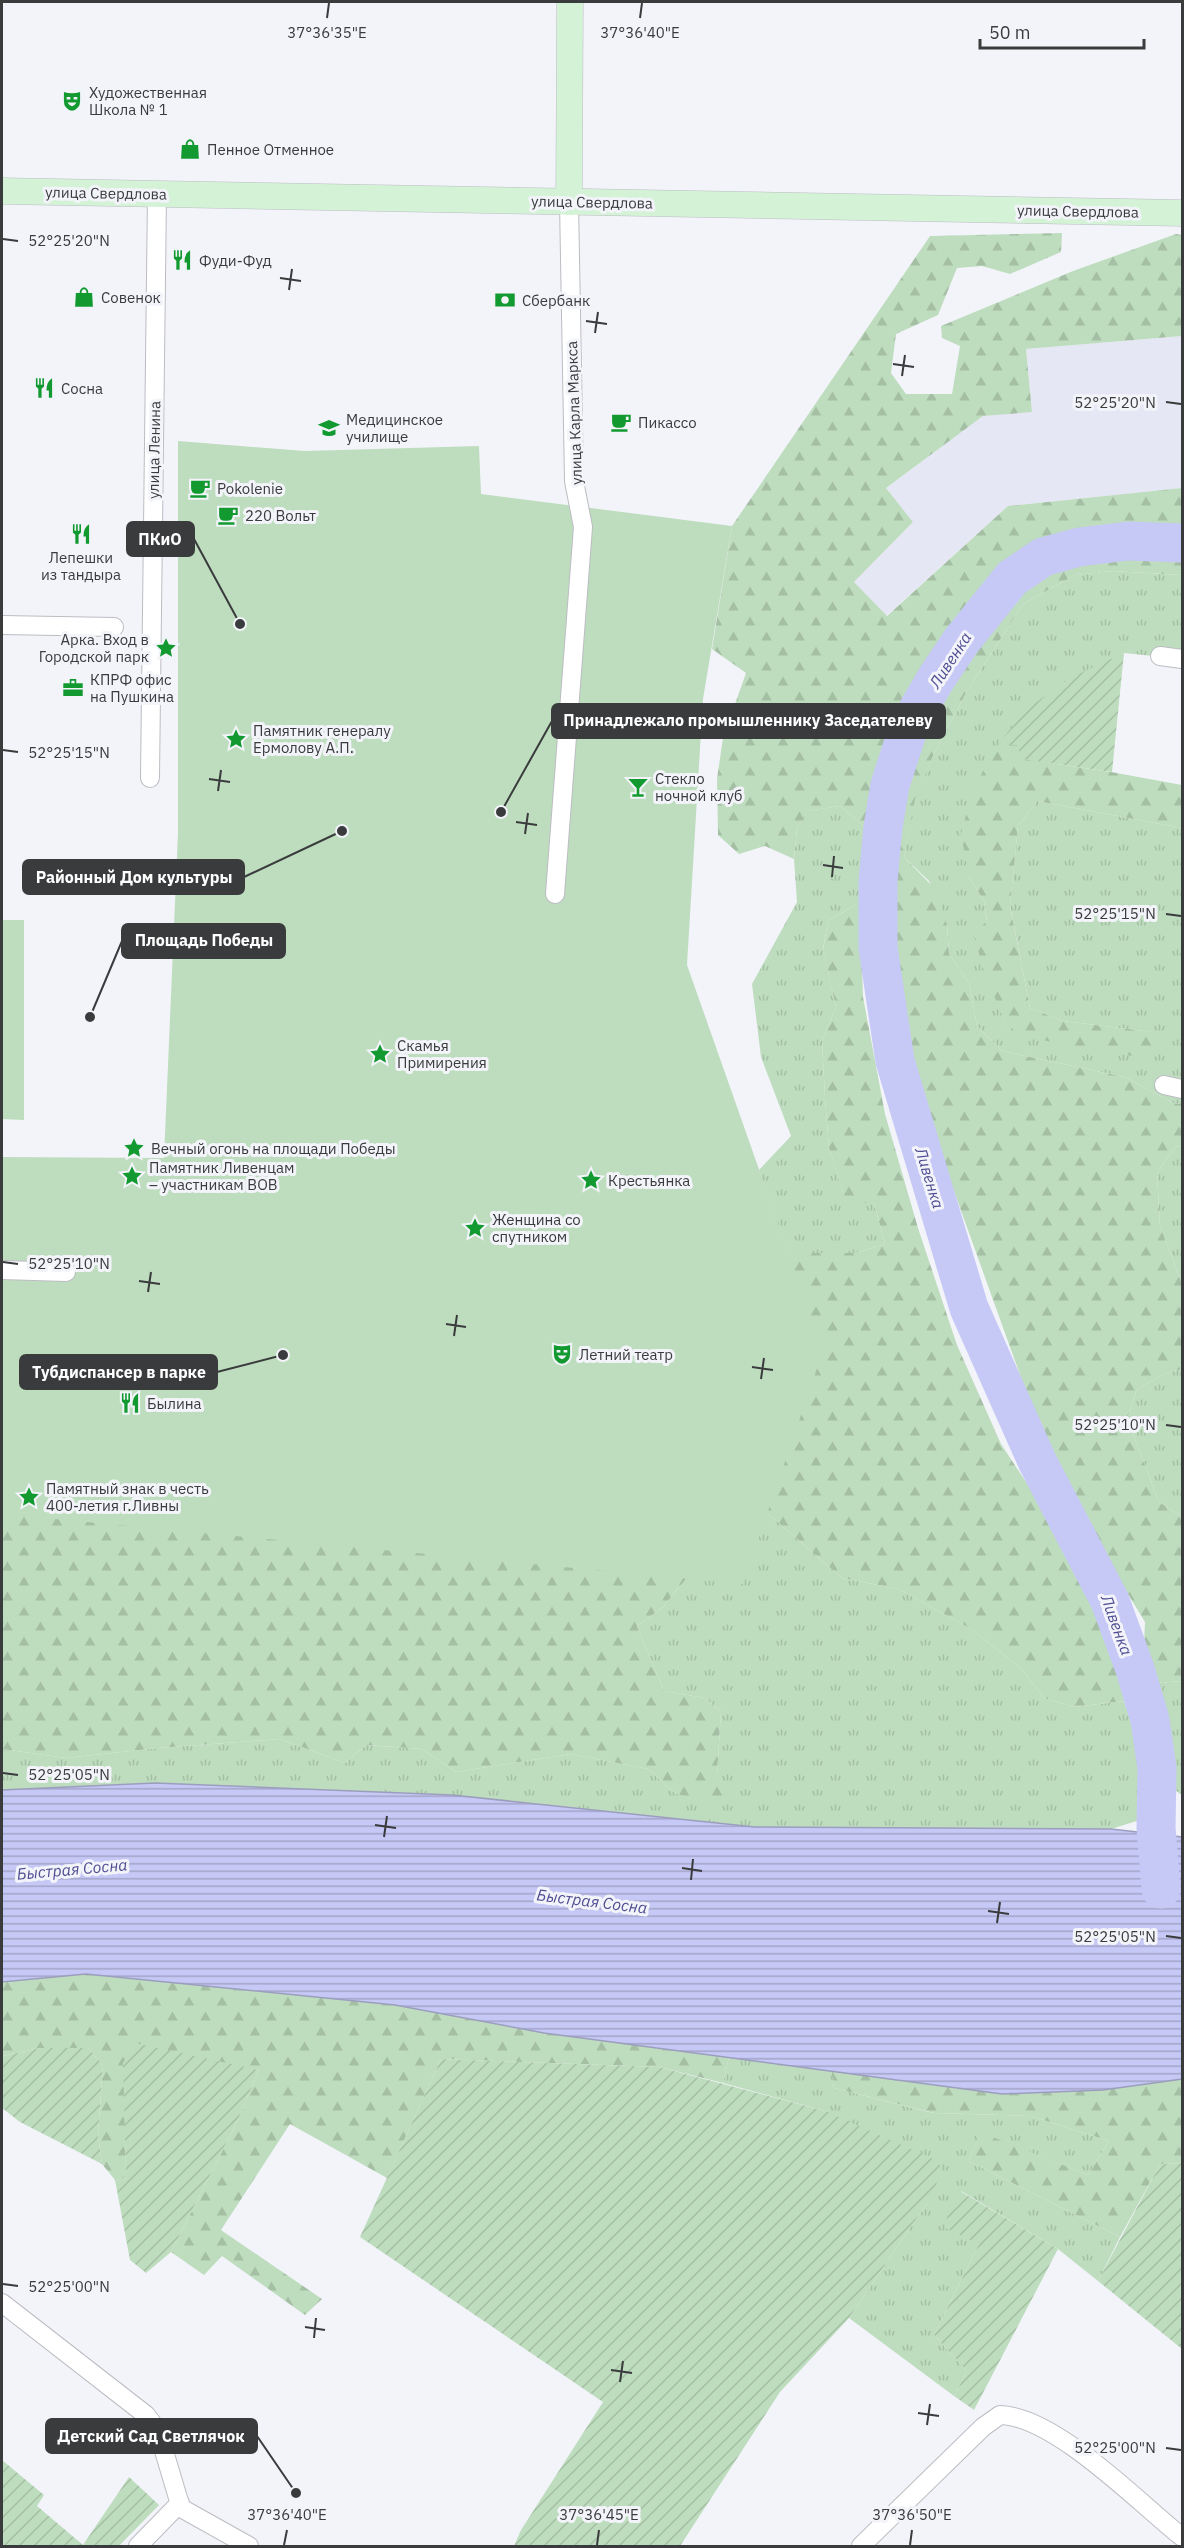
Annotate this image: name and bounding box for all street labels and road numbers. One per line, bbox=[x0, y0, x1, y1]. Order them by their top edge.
street label: улица Свердлова bbox=[45, 182, 167, 204]
street label: улица Свердлова bbox=[531, 191, 653, 213]
street label: улица Свердлова bbox=[1017, 200, 1139, 222]
street label: улица Карла Маркса bbox=[562, 341, 586, 485]
street label: улица Ленина bbox=[144, 401, 164, 499]

